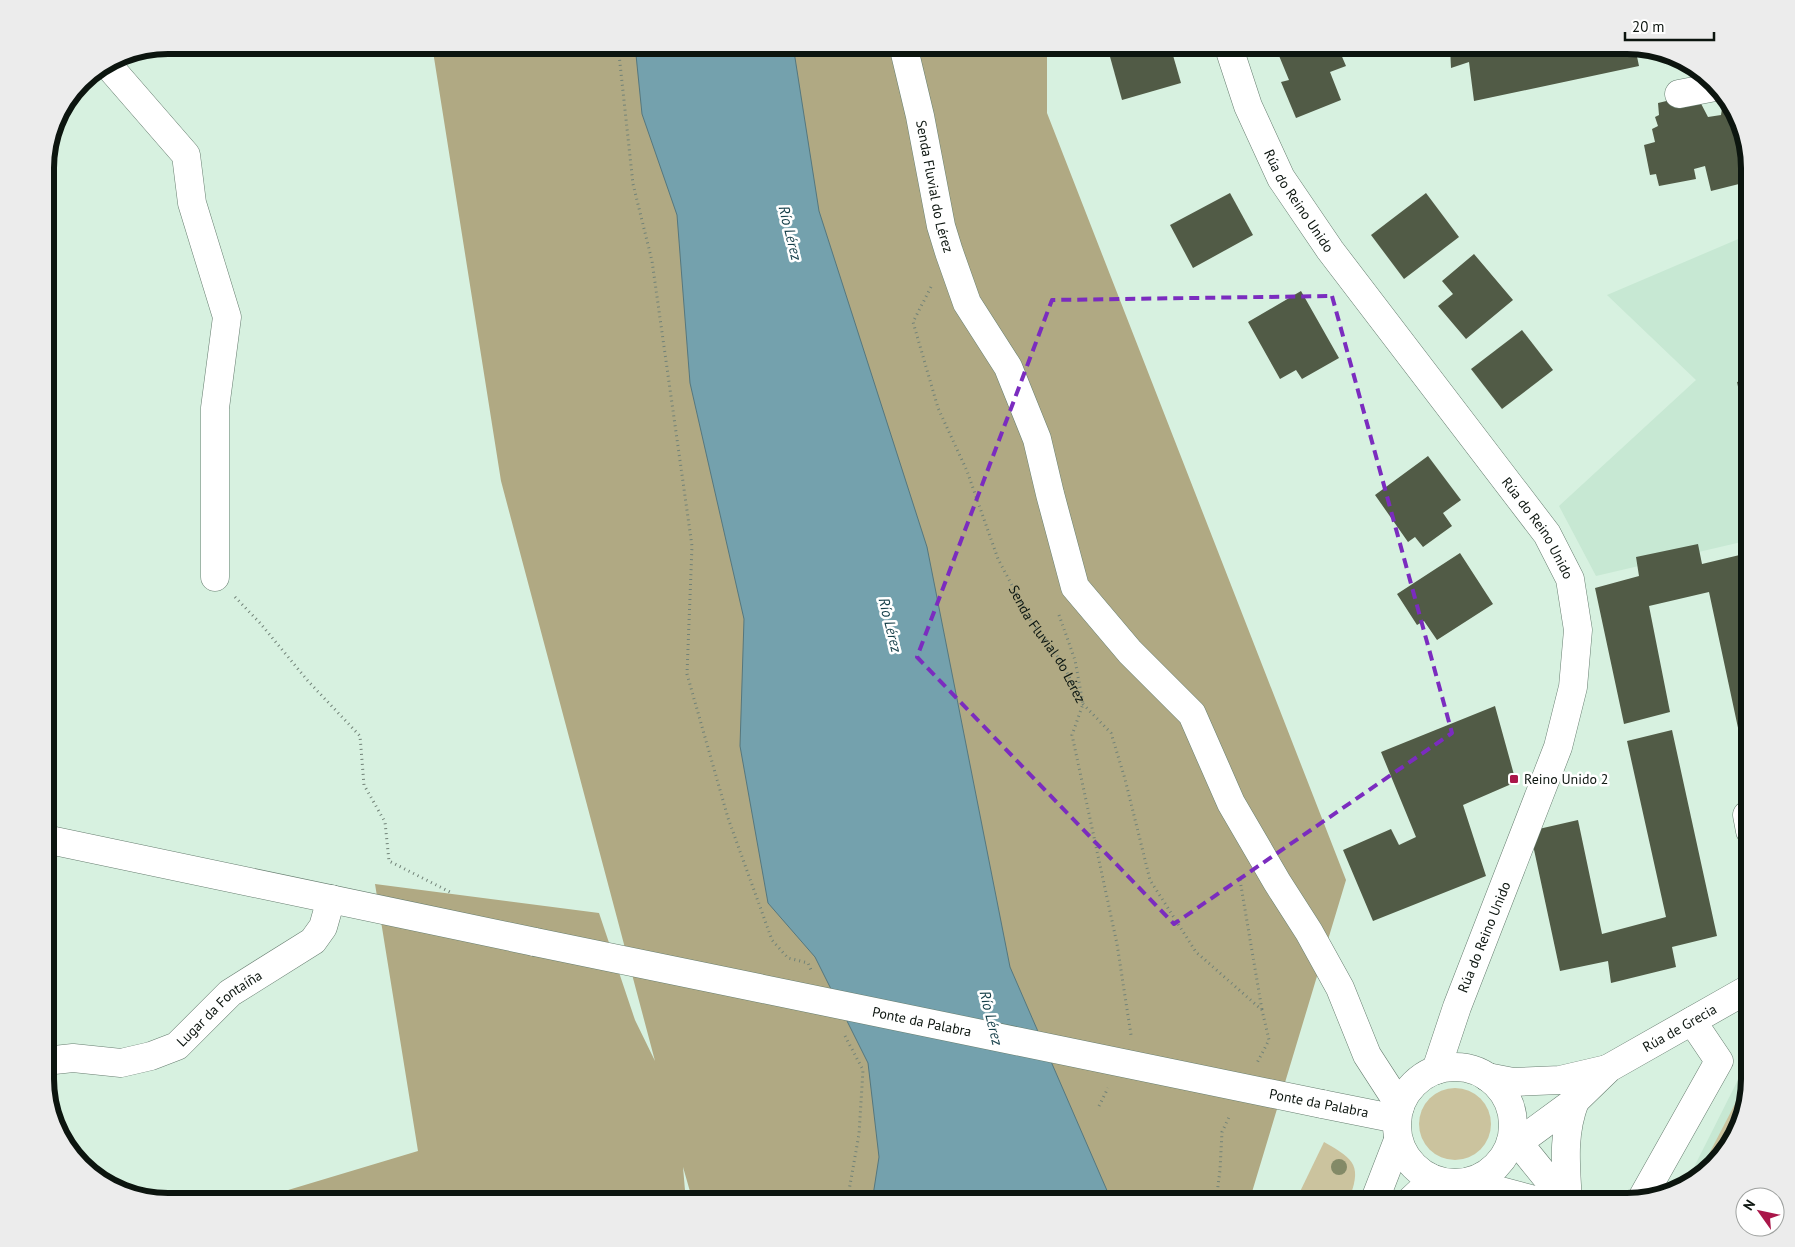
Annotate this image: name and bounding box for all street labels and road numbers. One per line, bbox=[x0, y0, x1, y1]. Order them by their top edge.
street label: Senda Fluvial do Lérez bbox=[912, 119, 958, 255]
street label: Rúa do Reino Unido bbox=[1260, 146, 1338, 256]
street label: Rúa do Reino Unido bbox=[1498, 474, 1577, 582]
street label: Senda Fluvial do Lérez bbox=[1005, 582, 1090, 706]
street label: Rúa do Reino Unido bbox=[1454, 879, 1514, 995]
street label: Lugar da Fontaíña bbox=[173, 966, 265, 1050]
street label: Rúa de Grecia bbox=[1639, 1000, 1720, 1056]
street label: Ponte da Palabra bbox=[871, 1003, 973, 1041]
street label: Ponte da Palabra bbox=[1268, 1085, 1370, 1121]

